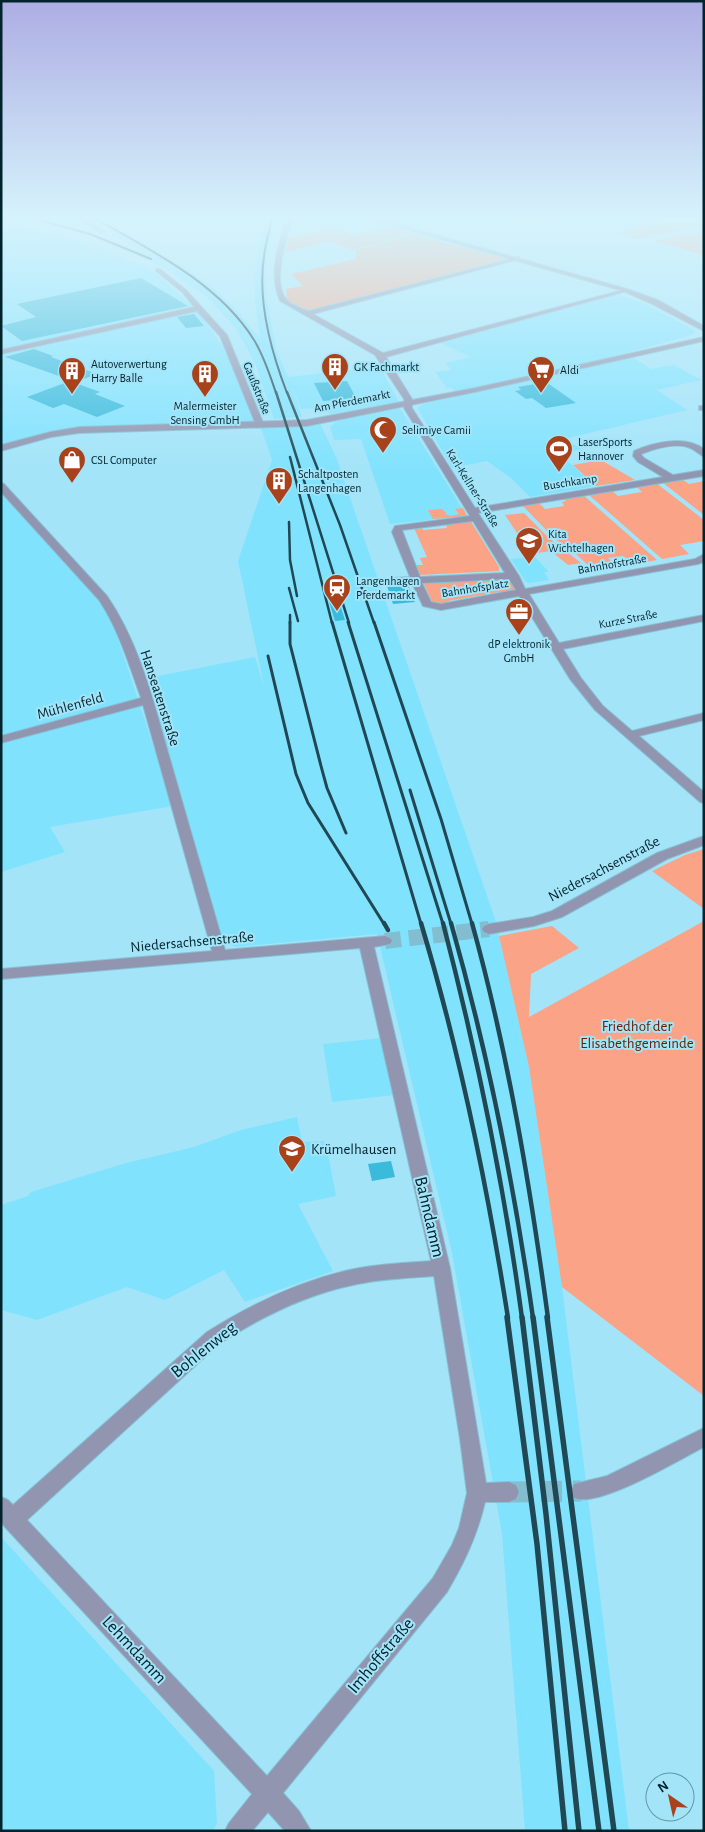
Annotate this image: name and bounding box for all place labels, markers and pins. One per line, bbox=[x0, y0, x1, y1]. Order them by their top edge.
building icon: GK Fachmarkt bbox=[320, 352, 350, 391]
supermarket icon: Aldi bbox=[526, 355, 556, 394]
building icon: Autoverwertung Harry Balle bbox=[57, 356, 87, 395]
place label: Autoverwertung Harry Balle bbox=[91, 358, 167, 385]
building icon: Malermeister Sensing GmbH bbox=[190, 359, 220, 398]
place label: GK Fachmarkt bbox=[354, 361, 419, 373]
place label: Aldi bbox=[560, 364, 579, 376]
place label: Malermeister Sensing GmbH bbox=[170, 400, 240, 426]
mosque icon: Selimiye Camii bbox=[368, 415, 398, 454]
place label: Selimiye Camii bbox=[402, 424, 471, 437]
sports icon: LaserSports Hannover bbox=[544, 434, 574, 473]
place label: LaserSports Hannover bbox=[578, 436, 632, 462]
shop icon: CSL Computer bbox=[57, 445, 87, 484]
place label: CSL Computer bbox=[91, 454, 157, 466]
building icon: Schaltposten Langenhagen bbox=[264, 466, 294, 505]
place label: Schaltposten Langenhagen bbox=[298, 468, 362, 494]
school or university icon: Kita Wichtelhagen bbox=[514, 526, 544, 565]
place label: Kita Wichtelhagen bbox=[548, 528, 614, 554]
station icon: Langenhagen Pferdemarkt bbox=[322, 573, 352, 612]
place label: Langenhagen Pferdemarkt bbox=[356, 575, 420, 601]
office icon: dP elektronik GmbH bbox=[504, 597, 534, 636]
place label: dP elektronik GmbH bbox=[488, 638, 551, 664]
school or university icon: Krümelhausen bbox=[277, 1134, 307, 1173]
place label: Krümelhausen bbox=[311, 1142, 397, 1157]

